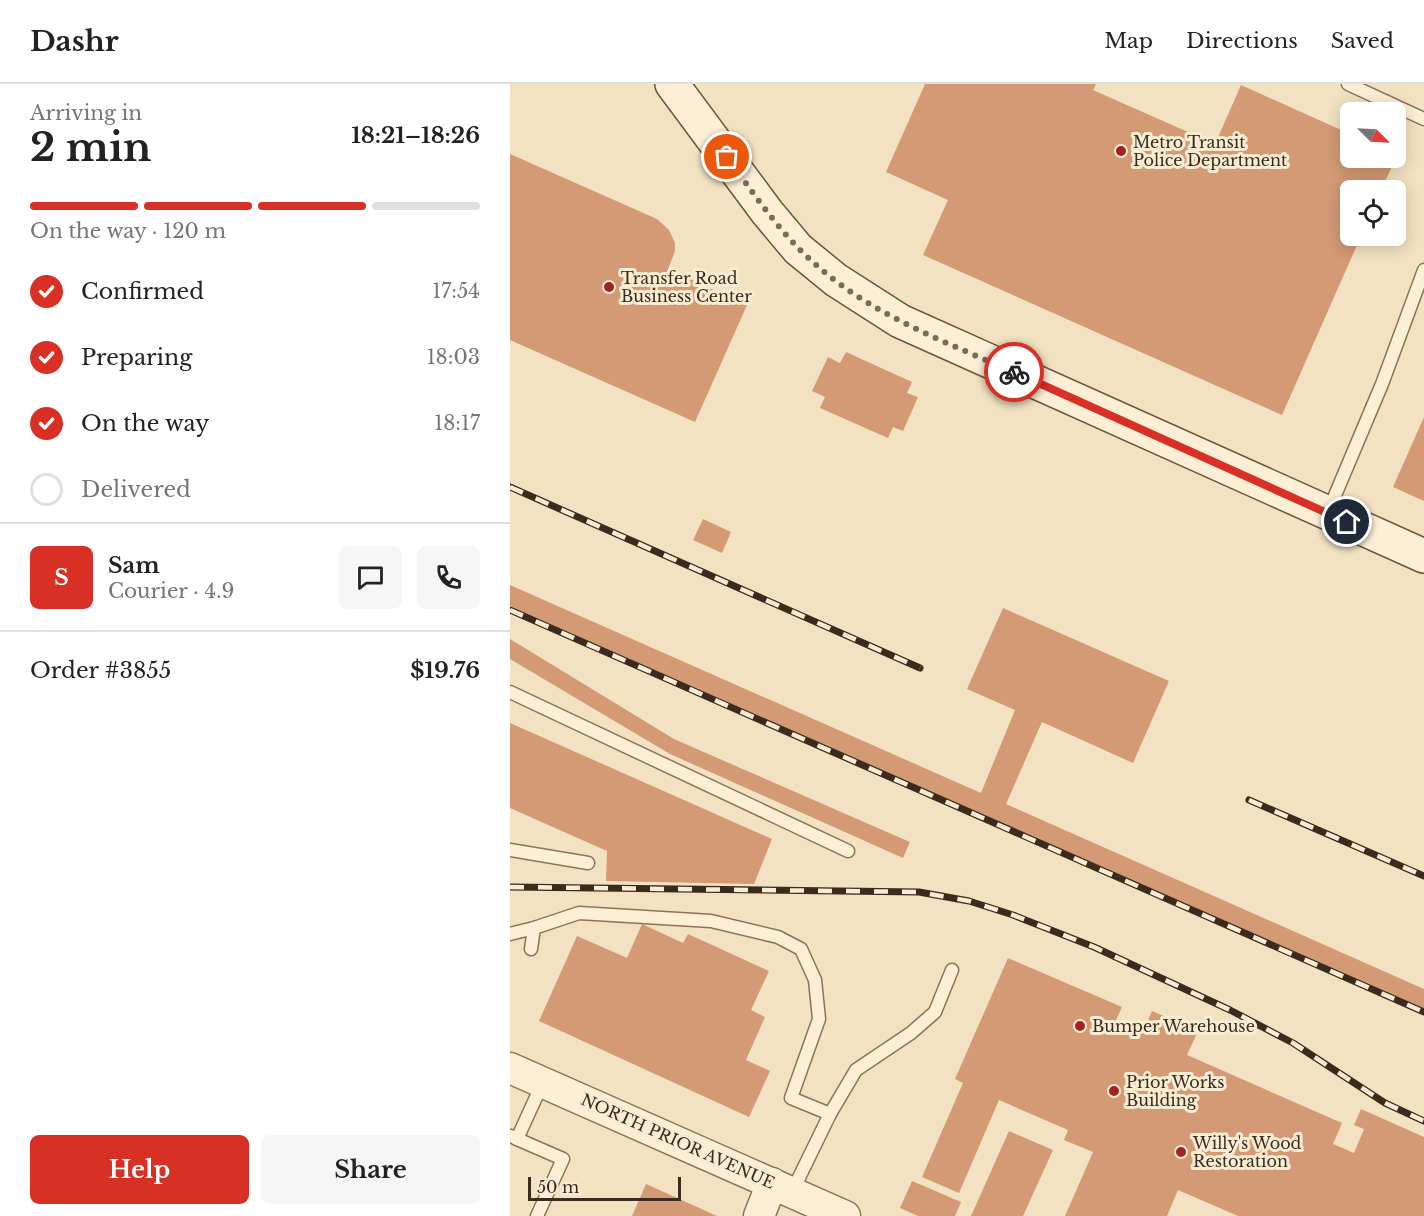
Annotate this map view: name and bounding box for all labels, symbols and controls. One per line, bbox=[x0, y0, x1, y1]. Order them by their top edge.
text: Dashr bbox=[30, 24, 119, 59]
text: Map bbox=[1104, 28, 1153, 54]
text: Directions bbox=[1186, 28, 1298, 54]
text: Saved bbox=[1331, 28, 1394, 54]
text: Arriving in bbox=[30, 101, 142, 125]
north arrow bbox=[1340, 102, 1406, 168]
map controls bbox=[1340, 102, 1406, 246]
text: 18:21–18:26 bbox=[351, 122, 480, 149]
text: 2 min bbox=[30, 123, 151, 172]
pin bbox=[701, 131, 752, 182]
place label: Metro Transit Police Department bbox=[1133, 132, 1287, 170]
icon: bag bbox=[710, 140, 743, 173]
marker: Metro Transit Police Department bbox=[1114, 144, 1128, 158]
button: locate bbox=[1340, 180, 1406, 246]
text: On the way · 120 m bbox=[30, 219, 226, 243]
place label: Transfer Road Business Center bbox=[621, 268, 752, 306]
icon: check bbox=[30, 275, 63, 308]
text: Confirmed bbox=[81, 278, 204, 305]
text: 17:54 bbox=[432, 279, 480, 303]
marker: Transfer Road Business Center bbox=[602, 280, 616, 294]
icon: check bbox=[30, 341, 63, 374]
courier bbox=[984, 342, 1044, 402]
text: Preparing bbox=[81, 344, 192, 371]
text: 18:03 bbox=[427, 345, 480, 369]
icon: bike bbox=[998, 356, 1031, 389]
icon: check bbox=[30, 407, 63, 440]
text: On the way bbox=[81, 410, 209, 437]
text: 18:17 bbox=[434, 411, 480, 435]
text: Delivered bbox=[81, 476, 191, 503]
pin bbox=[1321, 496, 1372, 547]
icon: home bbox=[1330, 505, 1363, 538]
button: chat bbox=[339, 546, 402, 609]
button: phone bbox=[417, 546, 480, 609]
text: Sam bbox=[108, 552, 160, 579]
text: S bbox=[54, 564, 69, 591]
text: Courier · 4.9 bbox=[108, 579, 234, 603]
text: Order #3855 bbox=[30, 657, 171, 684]
text: $19.76 bbox=[410, 657, 480, 684]
place label: Bumper Warehouse bbox=[1092, 1016, 1255, 1036]
marker: Bumper Warehouse bbox=[1073, 1019, 1087, 1033]
place label: Prior Works Building bbox=[1126, 1072, 1224, 1110]
marker: Prior Works Building bbox=[1107, 1084, 1121, 1098]
street label: NORTH PRIOR AVENUE bbox=[578, 1089, 778, 1193]
place label: Willy's Wood Restoration bbox=[1192, 1133, 1302, 1171]
button: Help bbox=[30, 1135, 249, 1204]
button: Share bbox=[261, 1135, 480, 1204]
marker: Willy's Wood Restoration bbox=[1174, 1145, 1188, 1159]
scale bar bbox=[528, 1174, 681, 1202]
text: 50 m bbox=[537, 1177, 579, 1197]

